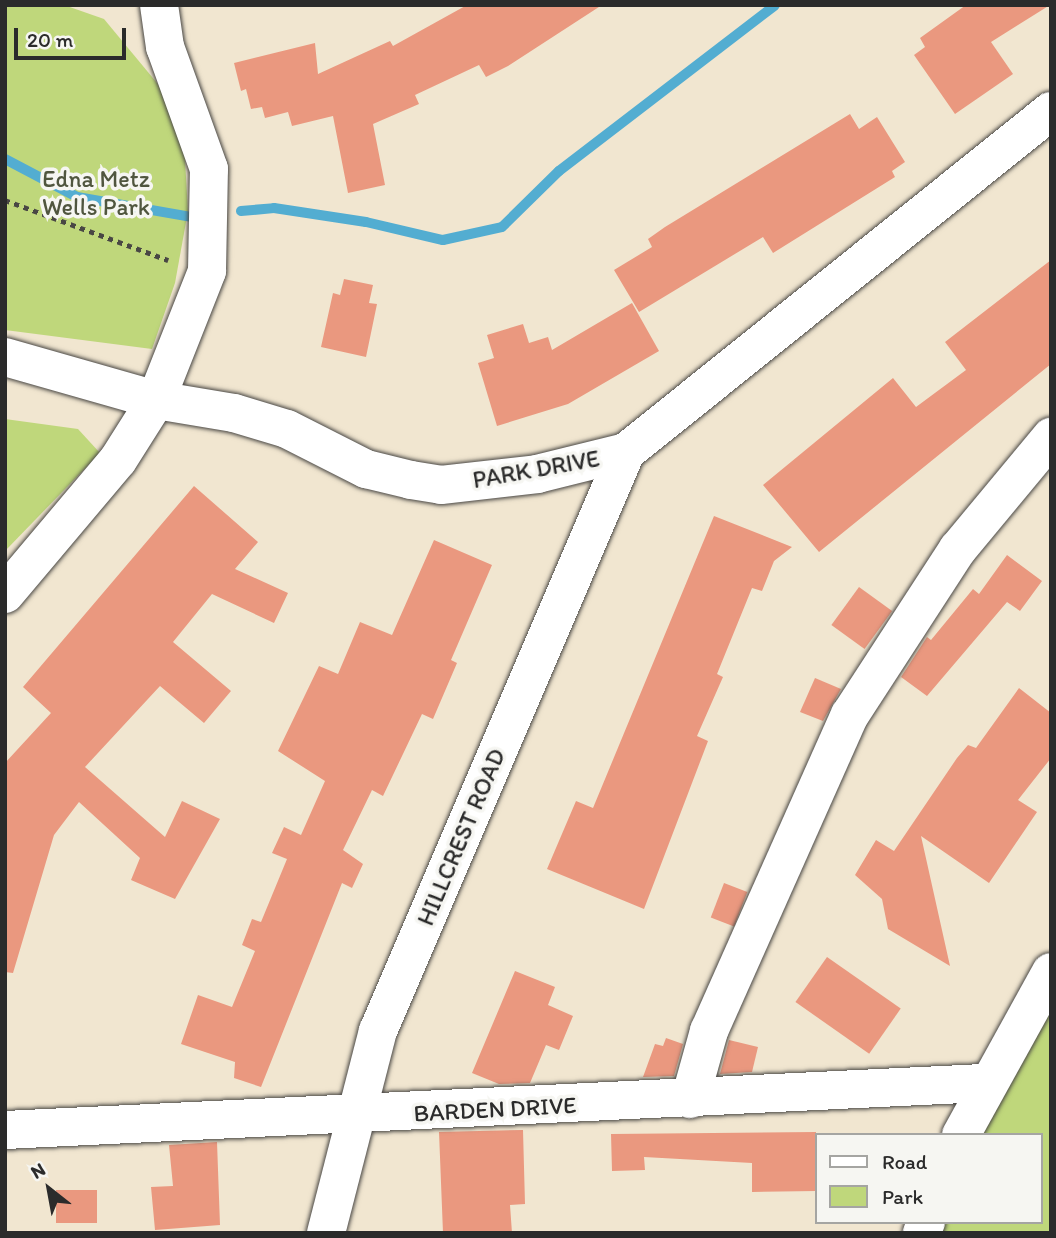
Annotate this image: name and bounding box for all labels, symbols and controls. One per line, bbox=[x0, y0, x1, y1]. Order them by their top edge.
scale bar bbox=[18, 14, 130, 58]
text: 20 m bbox=[27, 27, 73, 52]
park label: Edna Metz Wells Park bbox=[42, 165, 150, 221]
street label: PARK DRIVE bbox=[469, 443, 603, 495]
street label: HILLCREST ROAD bbox=[411, 745, 511, 929]
street label: BARDEN DRIVE bbox=[412, 1090, 578, 1128]
legend bbox=[814, 1133, 1042, 1224]
text: Road bbox=[882, 1149, 927, 1174]
north arrow bbox=[14, 1154, 84, 1224]
text: N bbox=[26, 1157, 49, 1184]
text: Park bbox=[882, 1184, 923, 1209]

